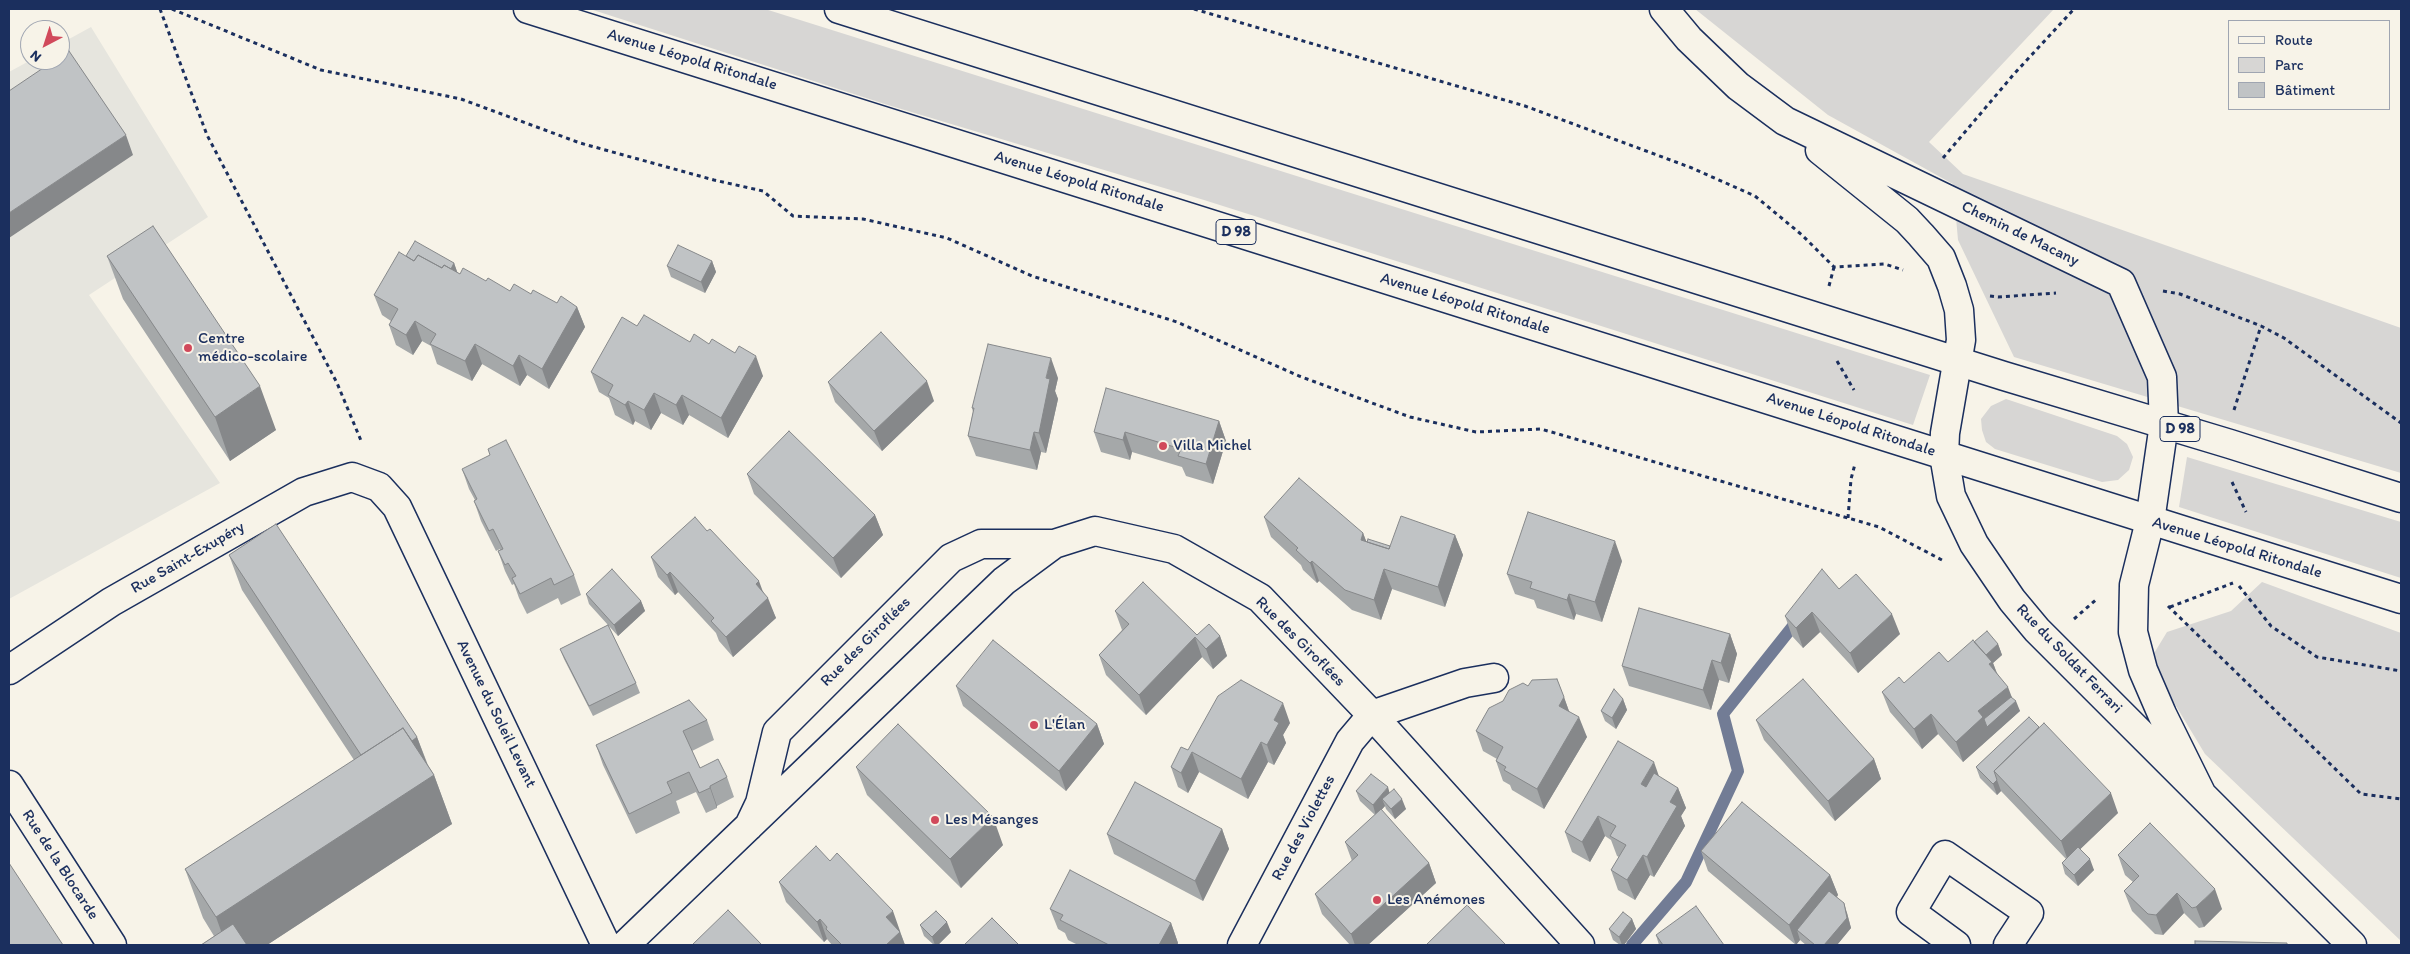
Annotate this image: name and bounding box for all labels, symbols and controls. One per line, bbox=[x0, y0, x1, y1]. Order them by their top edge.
north arrow bbox=[20, 20, 70, 70]
legend bbox=[2228, 20, 2390, 110]
street label: Avenue Léopold Ritondale bbox=[605, 25, 779, 95]
text: Route bbox=[2275, 31, 2313, 49]
text: N bbox=[27, 47, 45, 66]
text: Parc bbox=[2275, 56, 2304, 74]
text: Bâtiment bbox=[2275, 81, 2335, 99]
street label: Avenue Léopold Ritondale bbox=[992, 147, 1166, 217]
street label: Chemin de Macany bbox=[1958, 197, 2082, 271]
road number: D 98 bbox=[1216, 220, 1256, 244]
street label: Avenue Léopold Ritondale bbox=[1378, 269, 1552, 339]
place label: Centre médico-scolaire bbox=[198, 329, 307, 367]
marker: Centre médico-scolaire bbox=[182, 342, 194, 354]
street label: Avenue Léopold Ritondale bbox=[1764, 389, 1938, 461]
road number: D 98 bbox=[2160, 416, 2200, 442]
place label: Villa Michel bbox=[1173, 436, 1252, 456]
marker: Villa Michel bbox=[1157, 440, 1169, 452]
street label: Avenue Léopold Ritondale bbox=[2150, 513, 2324, 583]
street label: Rue Saint-Exupéry bbox=[128, 518, 248, 598]
street label: Rue des Giroflées bbox=[817, 593, 915, 691]
street label: Rue des Giroflées bbox=[1251, 593, 1349, 691]
street label: Rue du Soldat Ferrari bbox=[2012, 600, 2126, 718]
street label: Avenue du Soleil Levant bbox=[452, 637, 540, 791]
place label: L'Élan bbox=[1044, 715, 1085, 735]
marker: L'Élan bbox=[1028, 719, 1040, 731]
street label: Rue des Violettes bbox=[1268, 772, 1340, 884]
street label: Rue de la Blocarde bbox=[17, 806, 103, 924]
place label: Les Mésanges bbox=[945, 810, 1039, 830]
marker: Les Mésanges bbox=[929, 814, 941, 826]
place label: Les Anémones bbox=[1387, 890, 1485, 910]
marker: Les Anémones bbox=[1371, 894, 1383, 906]

